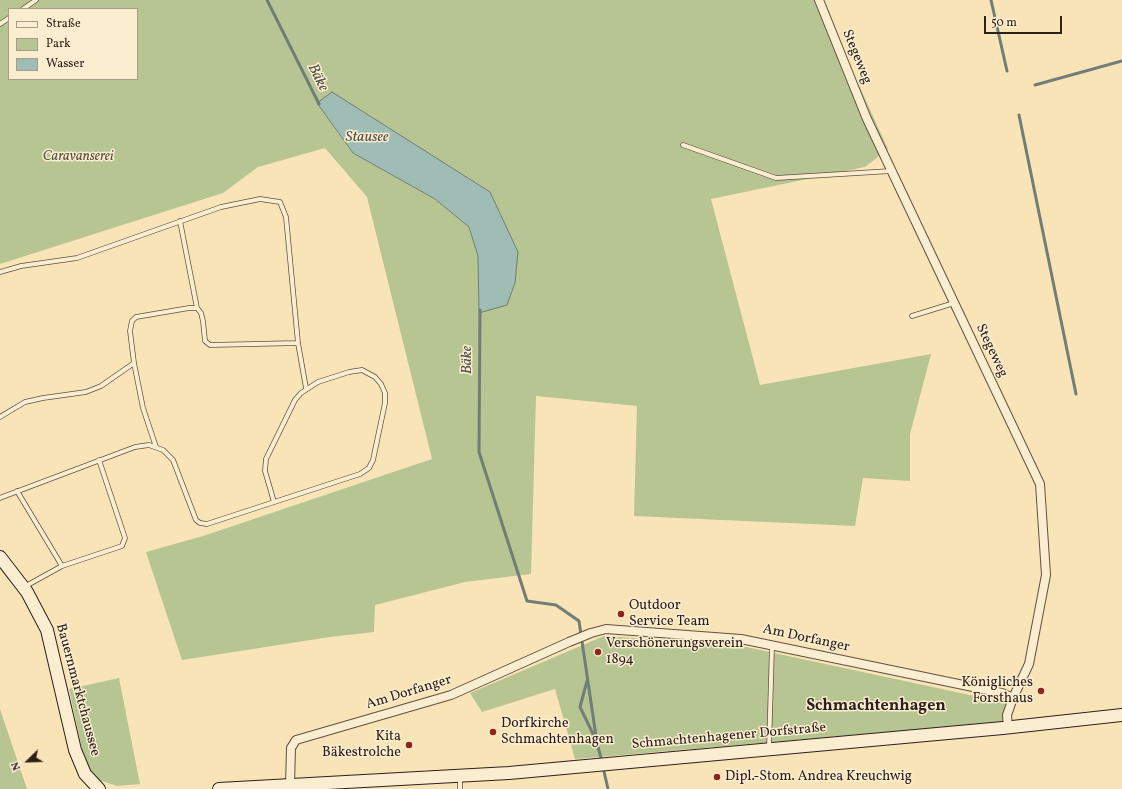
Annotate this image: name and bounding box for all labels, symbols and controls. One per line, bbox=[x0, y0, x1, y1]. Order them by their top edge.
legend bbox=[8, 8, 138, 80]
scale bar bbox=[986, 8, 1064, 34]
text: 50 m bbox=[991, 15, 1017, 31]
text: Straße bbox=[46, 16, 81, 32]
street label: Stegeweg bbox=[837, 27, 875, 87]
text: Park bbox=[46, 36, 71, 52]
text: Wasser bbox=[46, 56, 84, 72]
water label: Bäke bbox=[303, 61, 331, 95]
water label: Stausee bbox=[346, 129, 388, 147]
park label: Caravanserei bbox=[43, 149, 113, 165]
street label: Stegeweg bbox=[971, 321, 1011, 381]
water label: Bäke bbox=[459, 346, 477, 374]
place label: Outdoor Service Team bbox=[629, 598, 710, 630]
marker: Outdoor Service Team bbox=[616, 609, 626, 619]
street label: Bauernmarktchaussee bbox=[51, 622, 103, 758]
street label: Am Dorfanger bbox=[761, 622, 851, 656]
place label: Verschönerungsverein 1894 bbox=[606, 636, 743, 668]
marker: Verschönerungsverein 1894 bbox=[593, 647, 603, 657]
street label: Am Dorfanger bbox=[364, 672, 454, 714]
place label: Königliches Forsthaus bbox=[962, 675, 1033, 708]
marker: Königliches Forsthaus bbox=[1036, 686, 1046, 696]
district label: Schmachtenhagen bbox=[806, 697, 946, 717]
place label: Dorfkirche Schmachtenhagen bbox=[501, 716, 614, 748]
street label: Schmachtenhagener Dorfstraße bbox=[631, 720, 827, 754]
marker: Dorfkirche Schmachtenhagen bbox=[488, 727, 498, 737]
place label: Kita Bäkestrolche bbox=[322, 729, 401, 762]
marker: Kita Bäkestrolche bbox=[404, 740, 414, 750]
north arrow bbox=[8, 741, 48, 781]
text: N bbox=[8, 759, 25, 772]
place label: Dipl.-Stom. Andrea Kreuchwig bbox=[725, 769, 912, 785]
marker: Dipl.-Stom. Andrea Kreuchwig bbox=[712, 772, 722, 782]

